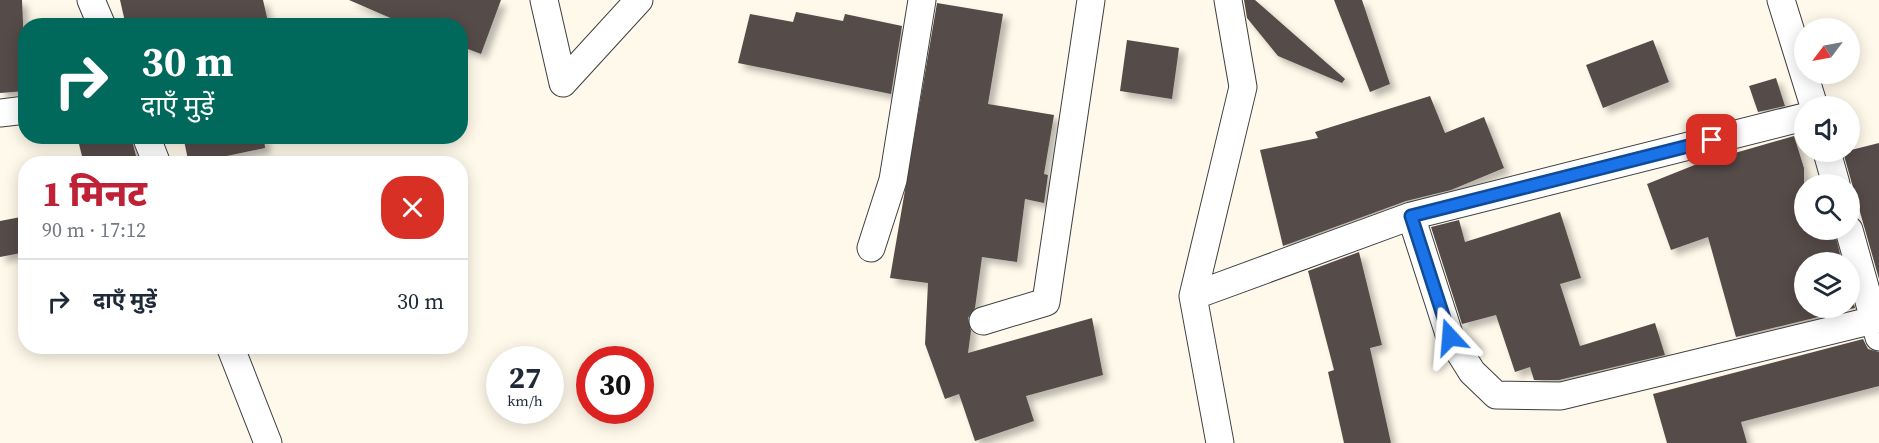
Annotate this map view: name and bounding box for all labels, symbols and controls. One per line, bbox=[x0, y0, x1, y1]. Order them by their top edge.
north arrow bbox=[1794, 18, 1860, 84]
map controls bbox=[1794, 18, 1860, 318]
text: 30 m bbox=[141, 32, 234, 90]
icon: right bbox=[42, 42, 120, 120]
text: दाएँ मुड़ें bbox=[141, 87, 214, 124]
button: sound bbox=[1794, 96, 1860, 162]
pin bbox=[1686, 114, 1737, 165]
icon: arrive bbox=[1695, 123, 1728, 156]
text: 1 मिनट bbox=[42, 169, 147, 218]
button: search bbox=[1794, 174, 1860, 240]
button: close bbox=[381, 176, 444, 239]
text: 90 m · 17:12 bbox=[42, 216, 146, 244]
button: layers bbox=[1794, 252, 1860, 318]
icon: right bbox=[42, 285, 75, 318]
text: दाएँ मुड़ें bbox=[93, 285, 157, 315]
text: 30 m bbox=[397, 286, 444, 316]
position arrow bbox=[1418, 305, 1482, 369]
speed limit sign: 30 bbox=[576, 346, 654, 424]
text: 27 bbox=[509, 357, 541, 398]
text: km/h bbox=[507, 390, 543, 411]

